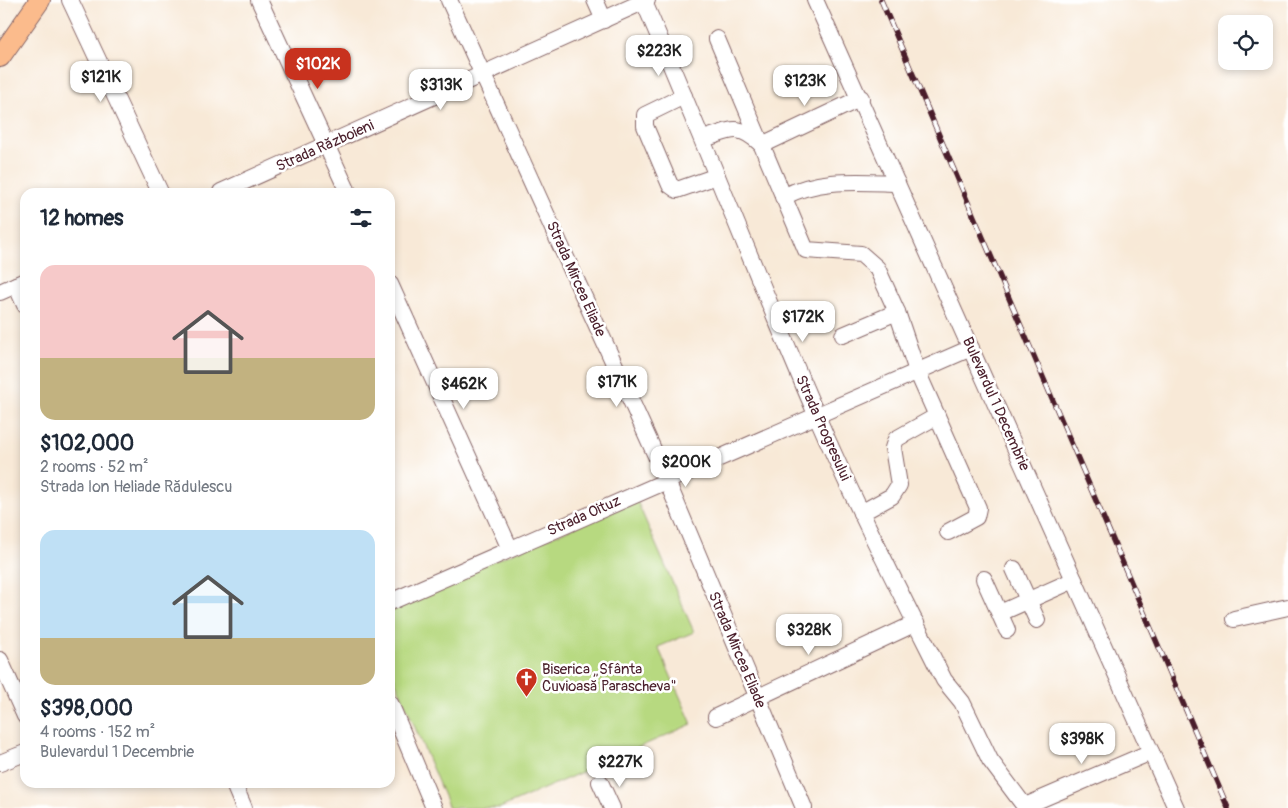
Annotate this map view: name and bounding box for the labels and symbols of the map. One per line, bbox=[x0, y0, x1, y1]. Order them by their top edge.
pin: $223K bbox=[624, 34, 694, 77]
pin: $102K bbox=[283, 48, 353, 90]
pin: $121K bbox=[66, 61, 136, 103]
pin: $123K bbox=[770, 64, 840, 107]
pin: $313K bbox=[406, 68, 476, 111]
street label: Strada Războieni bbox=[273, 116, 377, 176]
street label: Strada Mircea Eliade bbox=[542, 218, 610, 340]
pin: $172K bbox=[768, 300, 838, 343]
street label: Bulevardul 1 Decembrie bbox=[958, 334, 1034, 474]
pin: $171K bbox=[582, 366, 652, 408]
pin: $462K bbox=[429, 368, 499, 410]
street label: Strada Progresului bbox=[791, 372, 855, 484]
pin: $200K bbox=[651, 446, 721, 488]
street label: Strada Oituz bbox=[544, 491, 624, 541]
street label: Strada Mircea Eliade bbox=[704, 589, 770, 712]
pin: $328K bbox=[774, 614, 844, 656]
place label: Biserica „Sfânta Cuvioasă Parascheva" bbox=[542, 660, 677, 696]
church icon: Biserica „Sfânta Cuvioasă Parascheva" bbox=[514, 666, 538, 697]
pin: $398K bbox=[1047, 722, 1117, 765]
pin: $227K bbox=[585, 746, 655, 788]

